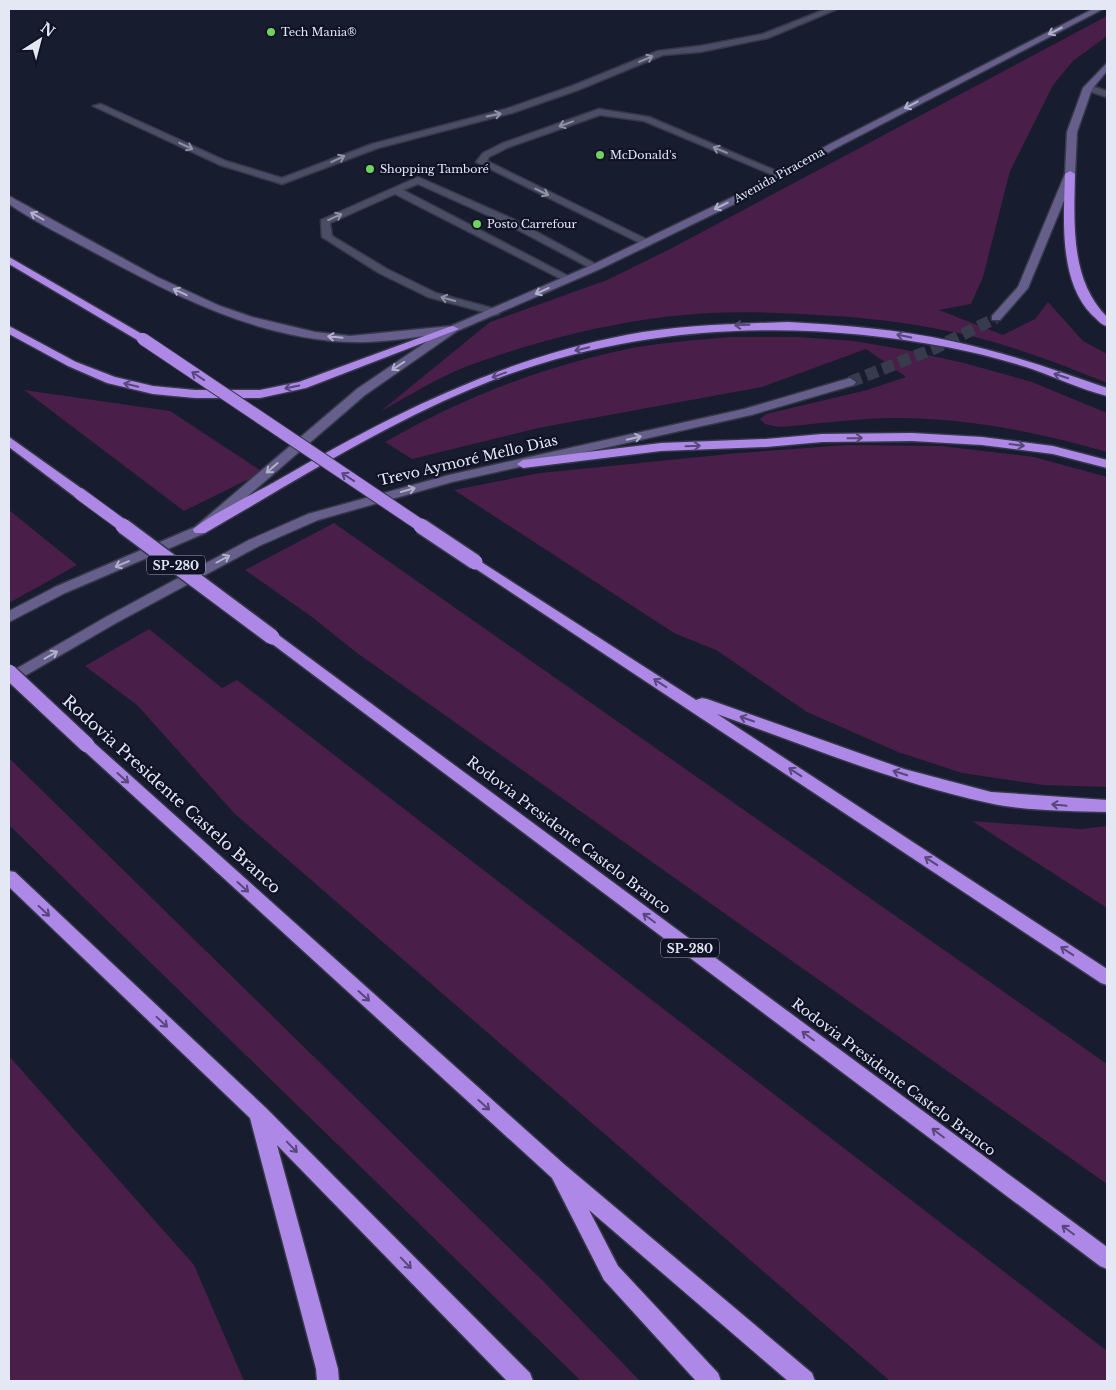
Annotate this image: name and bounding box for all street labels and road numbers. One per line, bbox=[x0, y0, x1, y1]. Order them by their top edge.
street label: Avenida Piracema bbox=[730, 144, 827, 206]
street label: Trevo Aymoré Mello Dias bbox=[377, 431, 559, 489]
road number: SP-280 bbox=[147, 556, 205, 574]
street label: Rodovia Presidente Castelo Branco bbox=[59, 691, 285, 897]
street label: Rodovia Presidente Castelo Branco bbox=[463, 752, 675, 918]
road number: SP-280 bbox=[661, 938, 719, 958]
street label: Rodovia Presidente Castelo Branco bbox=[788, 994, 1000, 1160]

